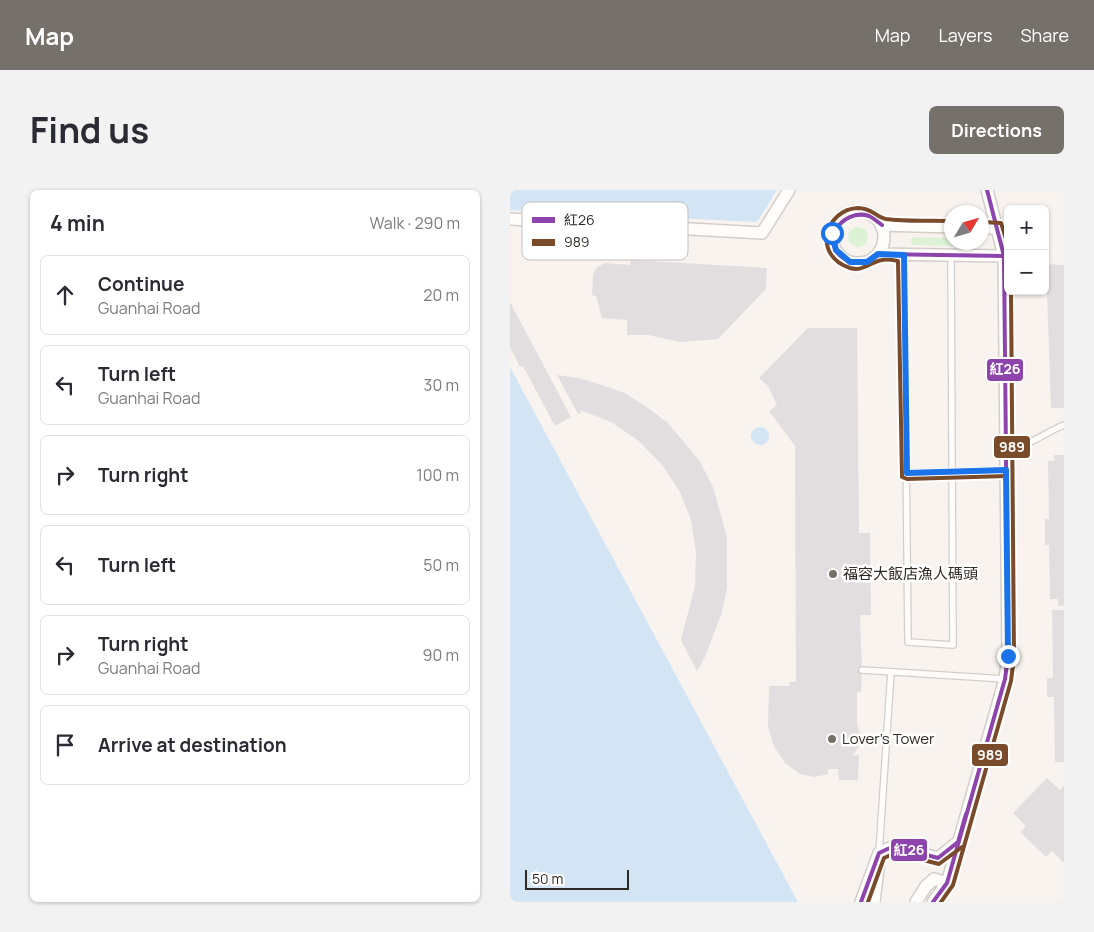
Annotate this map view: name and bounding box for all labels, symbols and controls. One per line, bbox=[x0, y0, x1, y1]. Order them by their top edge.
text: Map bbox=[25, 19, 74, 52]
text: Map bbox=[875, 23, 910, 47]
text: Layers bbox=[938, 23, 992, 47]
text: Share bbox=[1020, 23, 1069, 47]
text: Find us bbox=[30, 106, 149, 154]
button: Directions bbox=[929, 106, 1064, 154]
legend bbox=[522, 202, 688, 260]
north arrow bbox=[944, 205, 989, 250]
map controls bbox=[1004, 205, 1049, 295]
button: + bbox=[1004, 205, 1049, 250]
text: 4 min bbox=[50, 209, 105, 237]
text: 紅26 bbox=[564, 210, 595, 229]
text: Walk · 290 m bbox=[370, 212, 460, 234]
route start bbox=[821, 222, 844, 245]
text: 989 bbox=[564, 232, 590, 251]
button: − bbox=[1004, 250, 1049, 295]
text: Continue bbox=[98, 271, 184, 297]
icon: ahead bbox=[51, 281, 79, 309]
text: 20 m bbox=[423, 284, 459, 306]
text: Guanhai Road bbox=[98, 297, 200, 319]
line badge: 紅26 bbox=[986, 358, 1024, 382]
text: 紅26 bbox=[989, 359, 1021, 378]
text: Turn left bbox=[98, 361, 176, 387]
icon: left bbox=[51, 371, 79, 399]
text: 30 m bbox=[424, 374, 459, 396]
text: Guanhai Road bbox=[98, 387, 200, 409]
line badge: 989 bbox=[993, 435, 1031, 459]
text: 989 bbox=[999, 437, 1025, 456]
icon: right bbox=[51, 461, 79, 489]
text: Turn right bbox=[98, 462, 188, 488]
text: 100 m bbox=[416, 464, 459, 486]
icon: left bbox=[51, 551, 79, 579]
text: Turn left bbox=[98, 552, 176, 578]
text: 50 m bbox=[423, 554, 459, 576]
place label: 福容大飯店漁人碼頭 bbox=[843, 563, 978, 584]
marker: 福容大飯店漁人碼頭 bbox=[827, 568, 839, 580]
text: Turn right bbox=[98, 631, 188, 657]
icon: right bbox=[51, 641, 79, 669]
text: 90 m bbox=[423, 644, 459, 666]
route end bbox=[997, 645, 1020, 668]
text: Guanhai Road bbox=[98, 657, 200, 679]
place label: Lover's Tower bbox=[842, 728, 935, 749]
icon: arrive bbox=[51, 731, 79, 759]
text: Arrive at destination bbox=[98, 732, 287, 758]
marker: Lover's Tower bbox=[826, 733, 838, 745]
line badge: 989 bbox=[971, 743, 1009, 767]
text: 989 bbox=[977, 745, 1003, 764]
line badge: 紅26 bbox=[890, 838, 928, 862]
text: 紅26 bbox=[893, 840, 925, 859]
scale bar bbox=[525, 867, 629, 890]
text: 50 m bbox=[532, 869, 563, 888]

